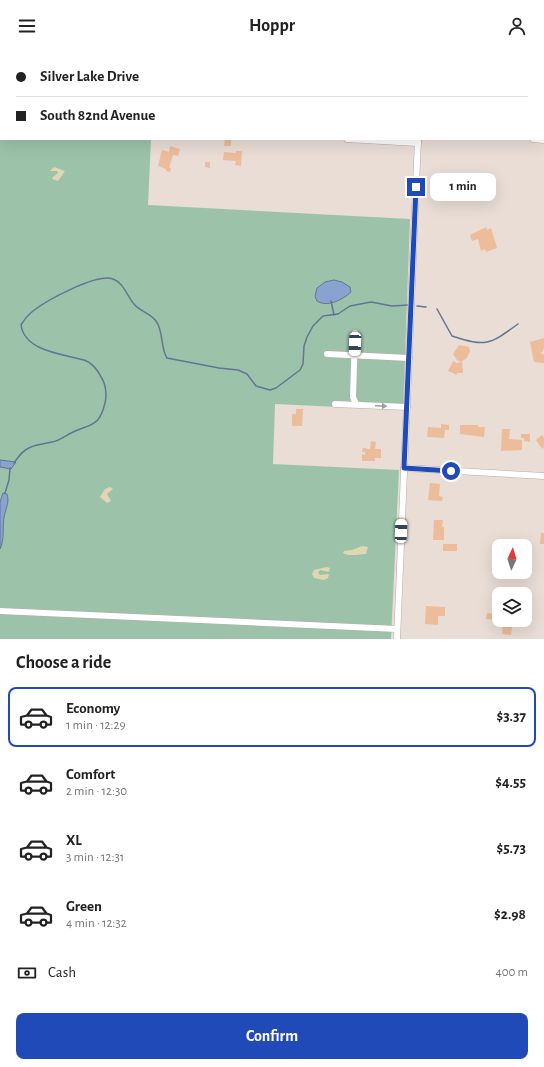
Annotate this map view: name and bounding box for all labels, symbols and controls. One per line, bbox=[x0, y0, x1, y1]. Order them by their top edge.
icon: menu bbox=[16, 15, 38, 37]
icon: person bbox=[506, 15, 528, 37]
text: Hoppr bbox=[249, 17, 295, 35]
text: Silver Lake Drive bbox=[40, 69, 139, 84]
text: South 82nd Avenue bbox=[40, 108, 155, 123]
callout: 1 min bbox=[430, 173, 496, 201]
route end bbox=[407, 178, 425, 196]
text: 1 min bbox=[449, 180, 477, 193]
car bbox=[349, 332, 361, 356]
one-way arrow bbox=[375, 403, 387, 410]
route start bbox=[442, 462, 460, 480]
car bbox=[395, 519, 407, 543]
north arrow bbox=[492, 539, 532, 579]
map controls bbox=[492, 539, 532, 627]
button: layers bbox=[492, 587, 532, 627]
text: Choose a ride bbox=[16, 654, 111, 672]
icon: car bbox=[18, 699, 54, 735]
text: Economy bbox=[66, 701, 120, 716]
text: $3.37 bbox=[496, 709, 526, 724]
text: 1 min · 12:29 bbox=[66, 719, 126, 732]
icon: car bbox=[18, 765, 54, 801]
text: Comfort bbox=[66, 767, 115, 782]
text: $4.55 bbox=[495, 775, 526, 790]
text: 2 min · 12:30 bbox=[66, 785, 127, 798]
icon: car bbox=[18, 831, 54, 867]
text: XL bbox=[66, 833, 82, 848]
text: $5.73 bbox=[496, 841, 526, 856]
text: 3 min · 12:31 bbox=[66, 851, 124, 864]
icon: car bbox=[18, 897, 54, 933]
text: Green bbox=[66, 899, 102, 914]
text: $2.98 bbox=[494, 907, 526, 922]
text: 4 min · 12:32 bbox=[66, 917, 127, 930]
icon: cash bbox=[16, 962, 38, 984]
text: Cash bbox=[48, 965, 76, 980]
text: 400 m bbox=[495, 966, 528, 979]
button: Confirm bbox=[16, 1013, 528, 1059]

